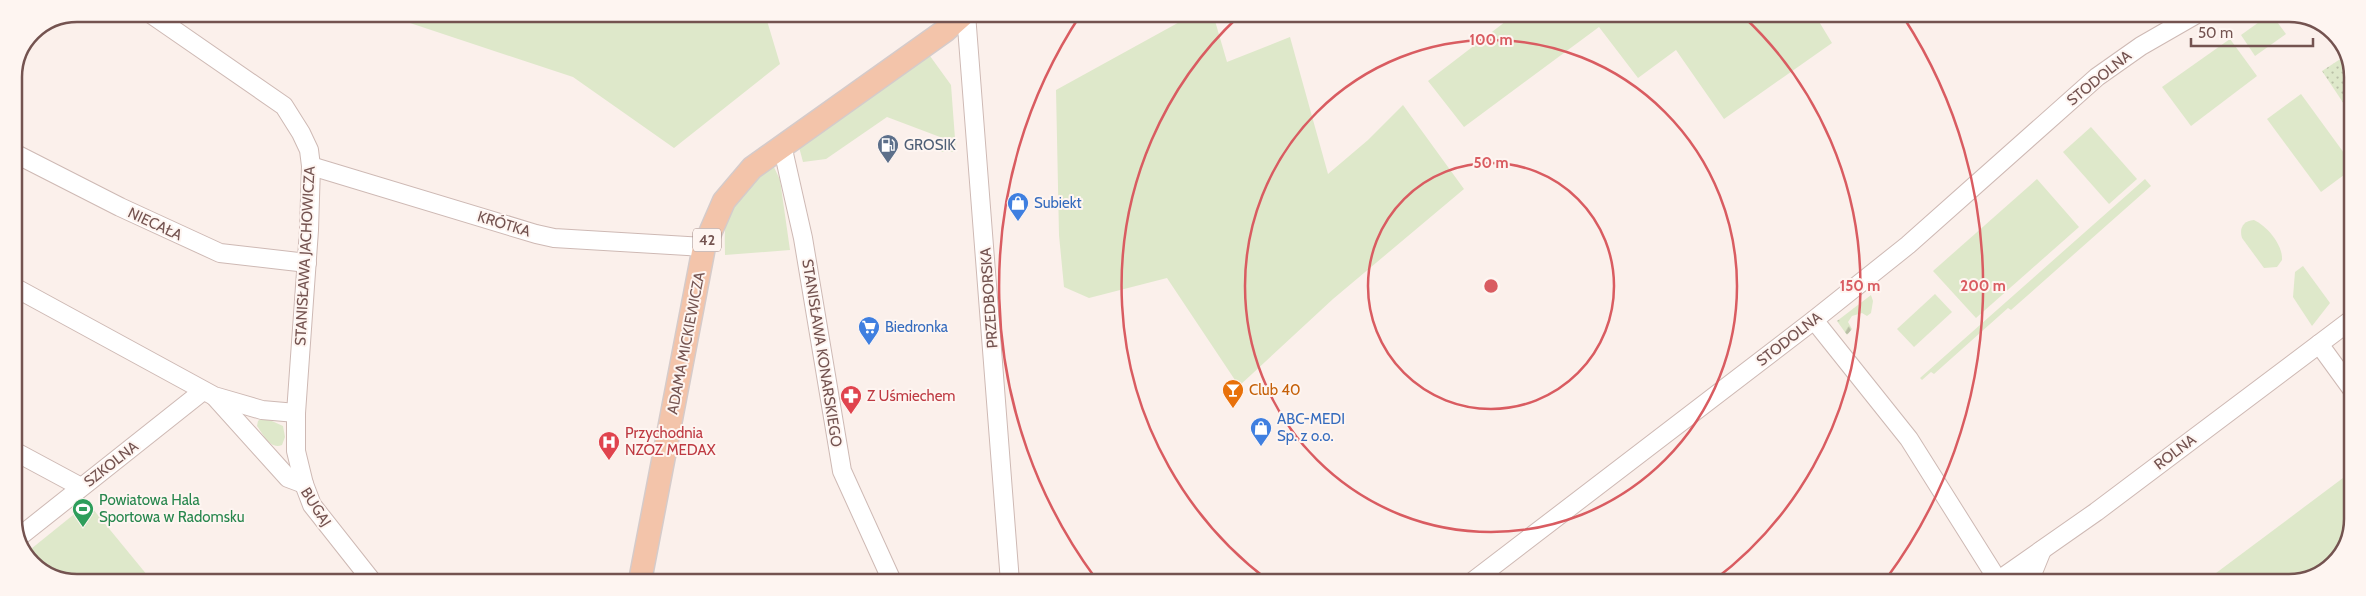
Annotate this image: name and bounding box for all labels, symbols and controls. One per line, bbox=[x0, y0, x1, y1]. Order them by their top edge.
scale bar bbox=[2191, 15, 2314, 47]
text: 50 m bbox=[2198, 24, 2233, 42]
text: 100 m bbox=[1469, 31, 1513, 49]
street label: STODOLNA bbox=[2063, 46, 2135, 109]
fuel station icon: GROSIK bbox=[876, 133, 900, 164]
place label: GROSIK bbox=[904, 136, 956, 154]
text: 50 m bbox=[1473, 154, 1509, 172]
street label: STANISŁAWA JACHOWICZA bbox=[291, 165, 319, 346]
shop icon: Subiekt bbox=[1006, 191, 1030, 222]
place label: Subiekt bbox=[1034, 194, 1082, 212]
street label: NIECAŁA bbox=[125, 204, 186, 245]
street label: KRÓTKA bbox=[475, 206, 534, 241]
road number: 42 bbox=[693, 228, 721, 252]
street label: PRZEDBORSKA bbox=[976, 246, 1002, 349]
street label: STANISŁAWA KONARSKIEGO bbox=[798, 258, 846, 448]
street label: ADAMA MICKIEWICZA bbox=[663, 270, 709, 416]
centre of rings bbox=[1482, 277, 1500, 295]
text: 150 m bbox=[1840, 277, 1880, 295]
text: 200 m bbox=[1960, 277, 2006, 295]
street label: STODOLNA bbox=[1753, 308, 1826, 370]
supermarket icon: Biedronka bbox=[857, 315, 881, 346]
place label: Biedronka bbox=[885, 318, 949, 336]
bar icon: Club 40 bbox=[1221, 378, 1245, 409]
place label: Club 40 bbox=[1249, 381, 1300, 399]
pharmacy icon: Z Uśmiechem bbox=[839, 384, 863, 415]
place label: Z Uśmiechem bbox=[867, 387, 955, 405]
place label: ABC-MEDI Sp. z o.o. bbox=[1277, 410, 1345, 445]
shop icon: ABC-MEDI Sp. z o.o. bbox=[1249, 416, 1273, 447]
place label: Przychodnia NZOZ MEDAX bbox=[625, 424, 716, 459]
hospital icon: Przychodnia NZOZ MEDAX bbox=[597, 430, 621, 461]
street label: ROLNA bbox=[2150, 430, 2200, 474]
street label: SZKOLNA bbox=[80, 437, 142, 491]
street label: BUGAJ bbox=[297, 484, 335, 530]
place label: Powiatowa Hala Sportowa w Radomsku bbox=[99, 491, 245, 526]
sports icon: Powiatowa Hala Sportowa w Radomsku bbox=[71, 497, 95, 528]

